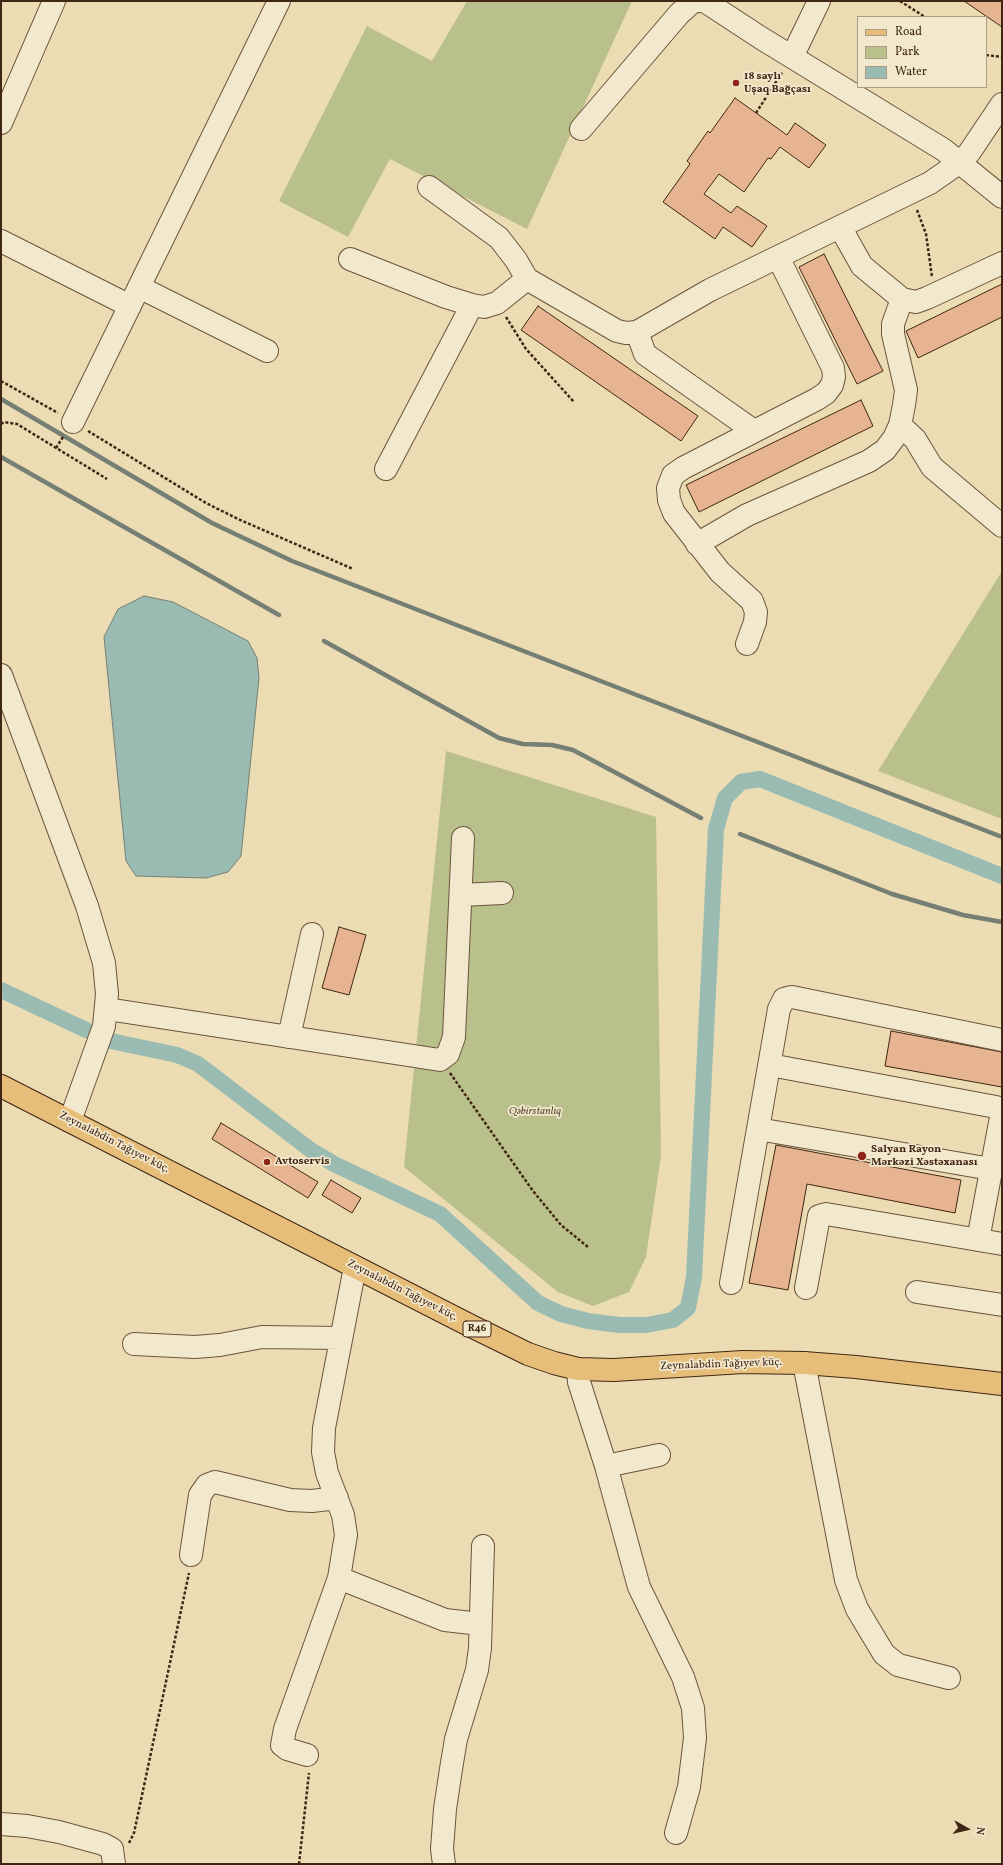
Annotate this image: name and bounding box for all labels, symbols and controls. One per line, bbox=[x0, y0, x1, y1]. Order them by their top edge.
legend bbox=[857, 16, 987, 88]
text: Road bbox=[895, 24, 922, 40]
text: Park bbox=[895, 44, 920, 60]
text: Water bbox=[895, 64, 927, 80]
place label: 18 saylı Uşaq Bağçası bbox=[744, 70, 811, 96]
marker: 18 saylı Uşaq Bağçası bbox=[731, 78, 741, 88]
park label: Qəbirstanlıq bbox=[509, 1105, 561, 1119]
street label: Zeynalabdin Tağıyev küç. bbox=[57, 1109, 171, 1177]
place label: Salyan Rayon Mərkəzi Xəstəxanası bbox=[871, 1143, 978, 1169]
marker: Salyan Rayon Mərkəzi Xəstəxanası bbox=[856, 1150, 868, 1162]
place label: Avtoservis bbox=[275, 1155, 330, 1169]
marker: Avtoservis bbox=[262, 1157, 272, 1167]
street label: Zeynalabdin Tağıyev küç. bbox=[345, 1257, 459, 1325]
road number: R46 bbox=[463, 1321, 491, 1337]
street label: Zeynalabdin Tağıyev küç. bbox=[660, 1356, 782, 1374]
north arrow bbox=[947, 1809, 987, 1849]
text: N bbox=[971, 1826, 987, 1836]

